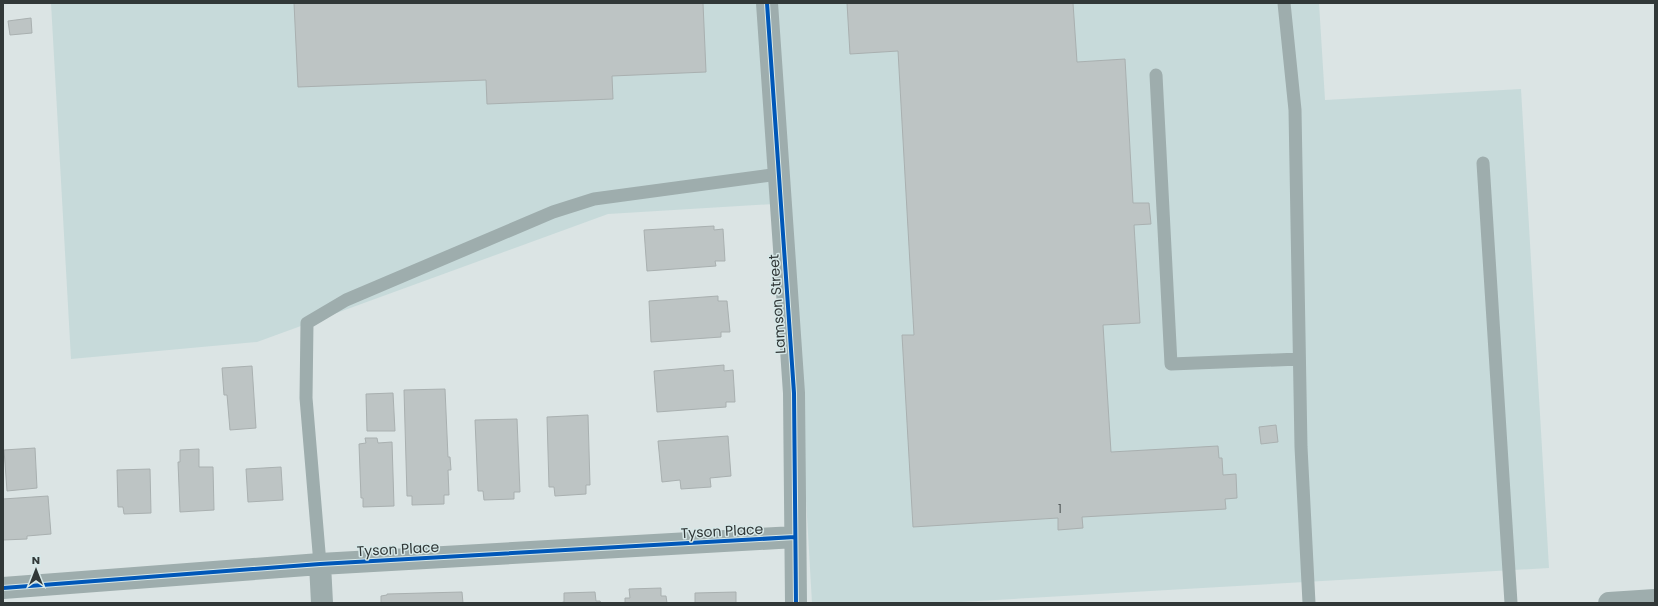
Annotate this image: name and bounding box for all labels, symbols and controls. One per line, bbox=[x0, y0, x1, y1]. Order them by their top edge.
street label: Lamson Street bbox=[764, 253, 790, 355]
house number: 1 bbox=[1058, 500, 1062, 517]
street label: Tyson Place bbox=[680, 519, 764, 543]
street label: Tyson Place bbox=[356, 537, 440, 561]
north arrow bbox=[16, 550, 56, 590]
text: N bbox=[32, 552, 40, 568]

